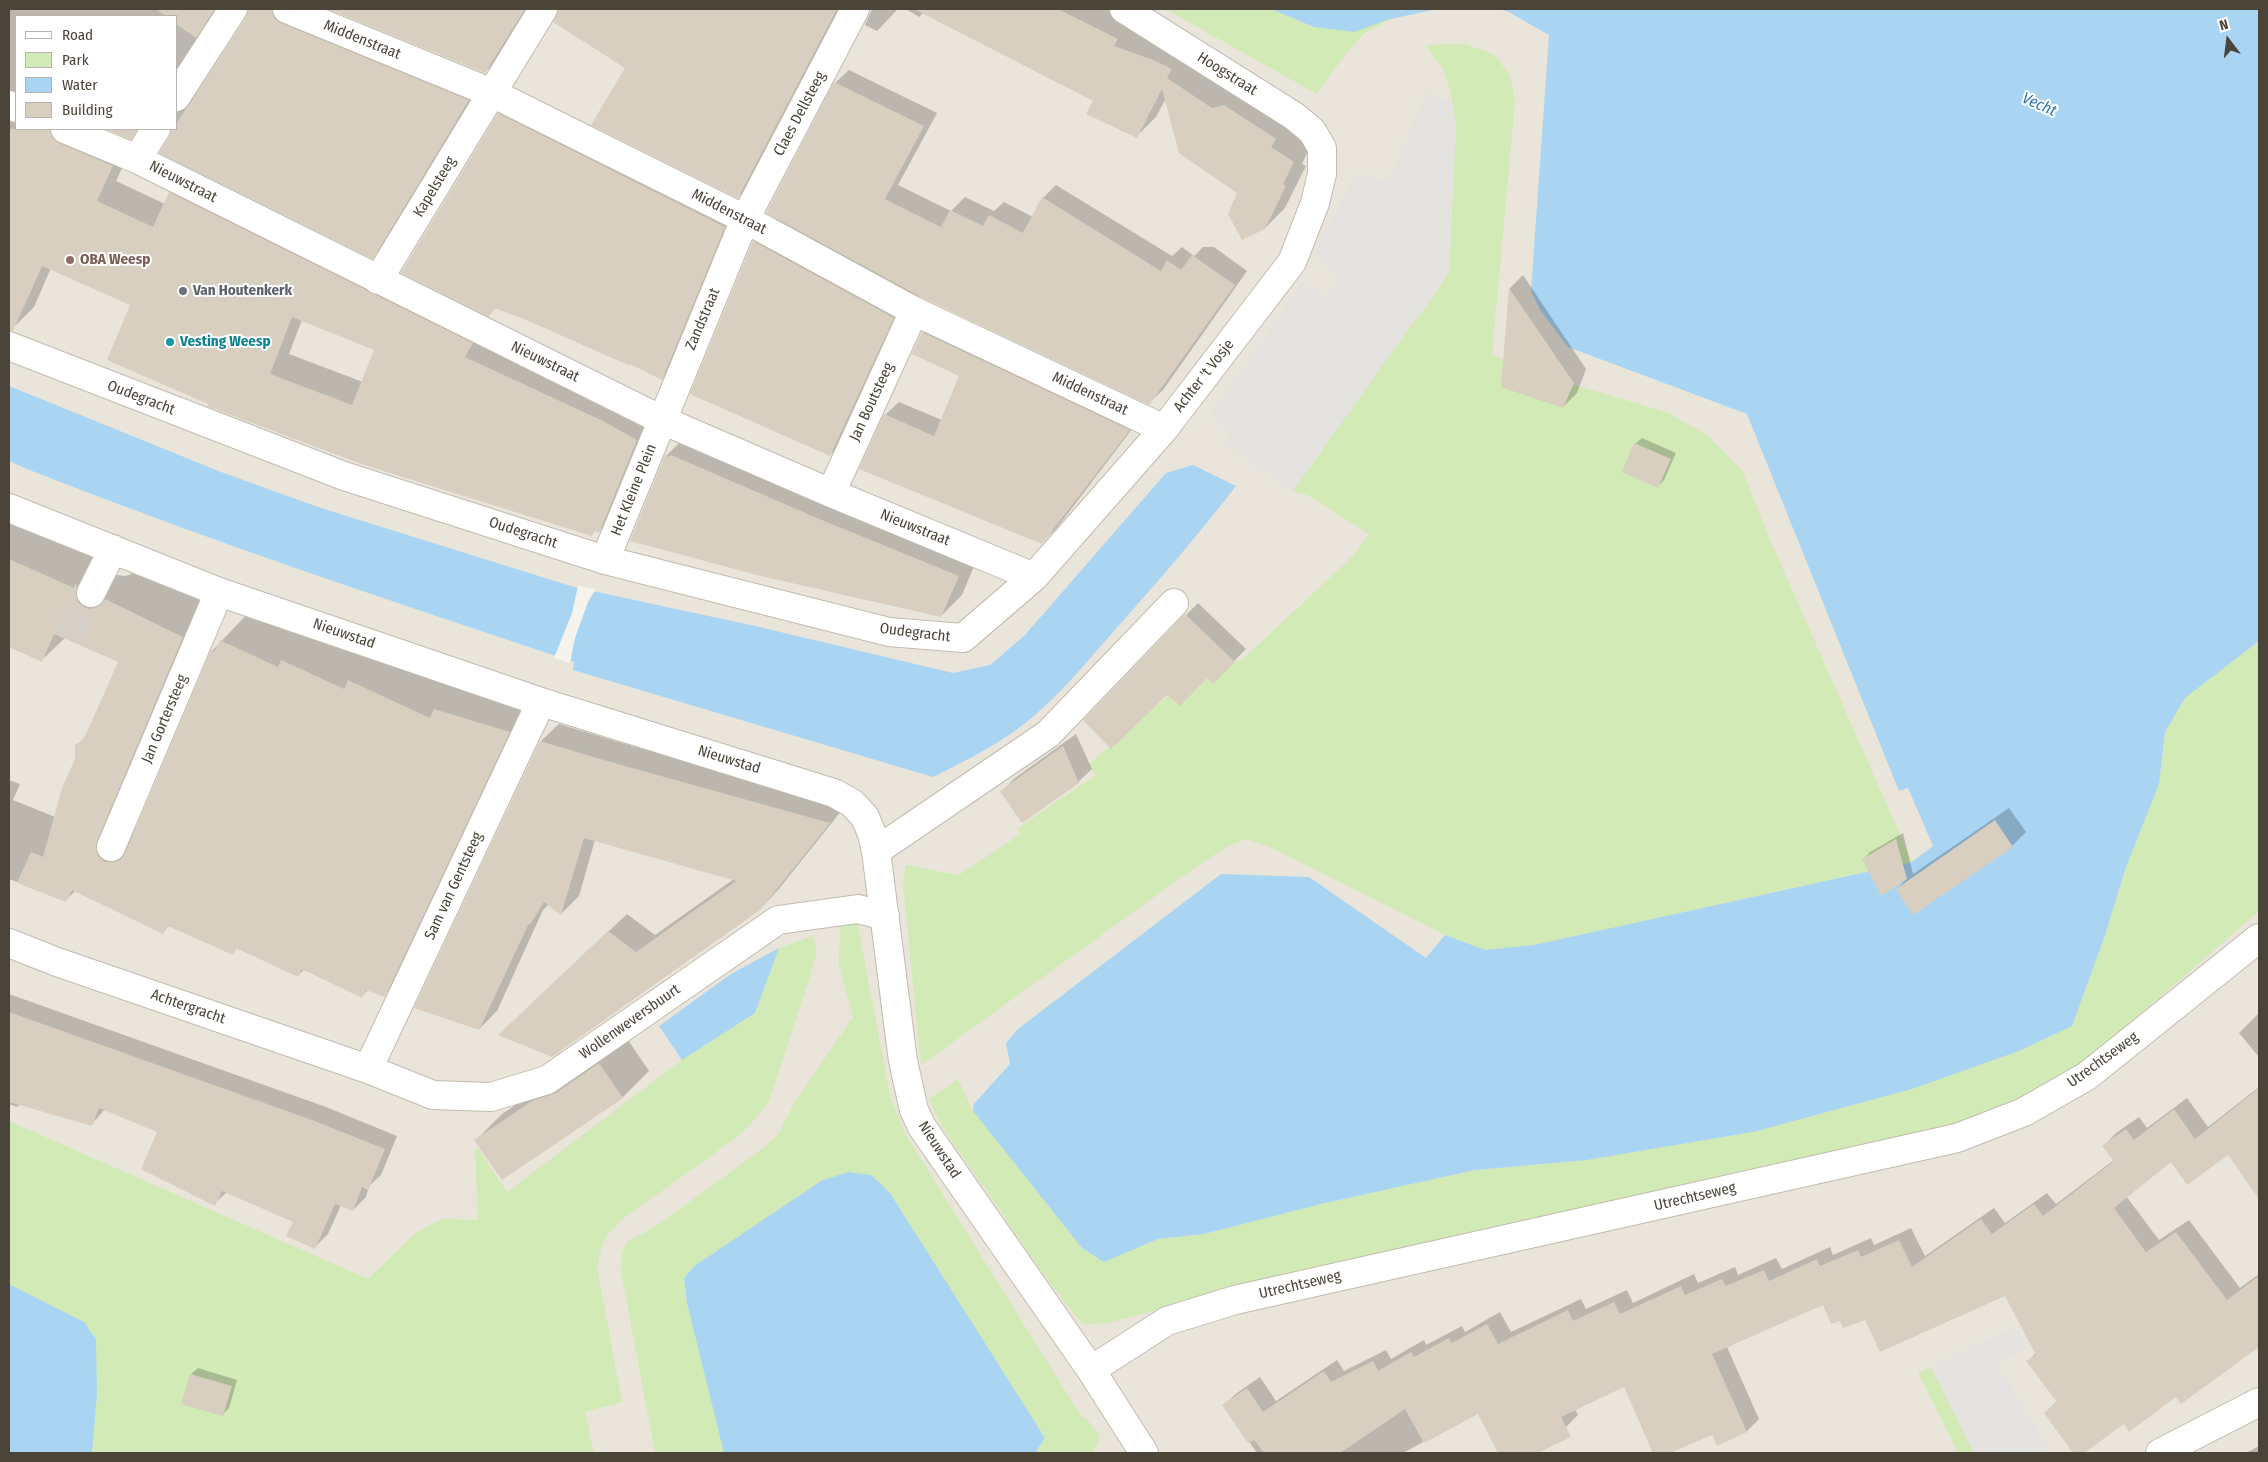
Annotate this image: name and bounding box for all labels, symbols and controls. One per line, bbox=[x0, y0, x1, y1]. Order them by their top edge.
legend bbox=[15, 15, 178, 130]
north arrow bbox=[2203, 15, 2253, 65]
street label: Middenstraat bbox=[321, 16, 403, 64]
text: N bbox=[2218, 16, 2230, 34]
text: Road bbox=[62, 26, 93, 44]
street label: Hoogstraat bbox=[1194, 49, 1260, 99]
text: Park bbox=[62, 51, 89, 69]
street label: Claes Dellsteeg bbox=[770, 69, 830, 159]
text: Water bbox=[62, 76, 97, 94]
water label: Vecht bbox=[2019, 89, 2059, 121]
text: Building bbox=[62, 101, 113, 119]
street label: Kapelsteeg bbox=[410, 153, 460, 221]
street label: Nieuwstraat bbox=[146, 157, 220, 207]
street label: Middenstraat bbox=[689, 185, 769, 239]
place label: OBA Weesp bbox=[80, 251, 150, 269]
marker: OBA Weesp bbox=[64, 254, 76, 266]
place label: Van Houtenkerk bbox=[193, 282, 292, 300]
marker: Van Houtenkerk bbox=[177, 285, 189, 297]
street label: Zandstraat bbox=[682, 285, 724, 353]
place label: Vesting Weesp bbox=[180, 333, 271, 351]
marker: Vesting Weesp bbox=[164, 336, 176, 348]
street label: Achter 't Vosje bbox=[1170, 336, 1238, 416]
street label: Nieuwstraat bbox=[508, 338, 582, 386]
street label: Jan Boutsteeg bbox=[846, 360, 898, 444]
street label: Middenstraat bbox=[1049, 369, 1131, 419]
street label: Oudegracht bbox=[105, 377, 177, 419]
street label: Het Kleine Plein bbox=[607, 441, 661, 539]
street label: Nieuwstraat bbox=[878, 506, 952, 550]
street label: Oudegracht bbox=[486, 513, 560, 553]
street label: Nieuwstad bbox=[311, 615, 377, 653]
street label: Oudegracht bbox=[879, 620, 951, 646]
street label: Jan Gortersteeg bbox=[138, 672, 192, 766]
street label: Nieuwstad bbox=[695, 742, 763, 778]
street label: Sam van Gentsteeg bbox=[421, 829, 487, 943]
street label: Wollenweversbuurt bbox=[576, 981, 684, 1063]
street label: Achtergracht bbox=[148, 986, 228, 1028]
street label: Utrechtseweg bbox=[2064, 1028, 2142, 1092]
street label: Nieuwstad bbox=[914, 1118, 964, 1182]
street label: Utrechtseweg bbox=[1652, 1179, 1738, 1215]
street label: Utrechtseweg bbox=[1257, 1267, 1343, 1303]

